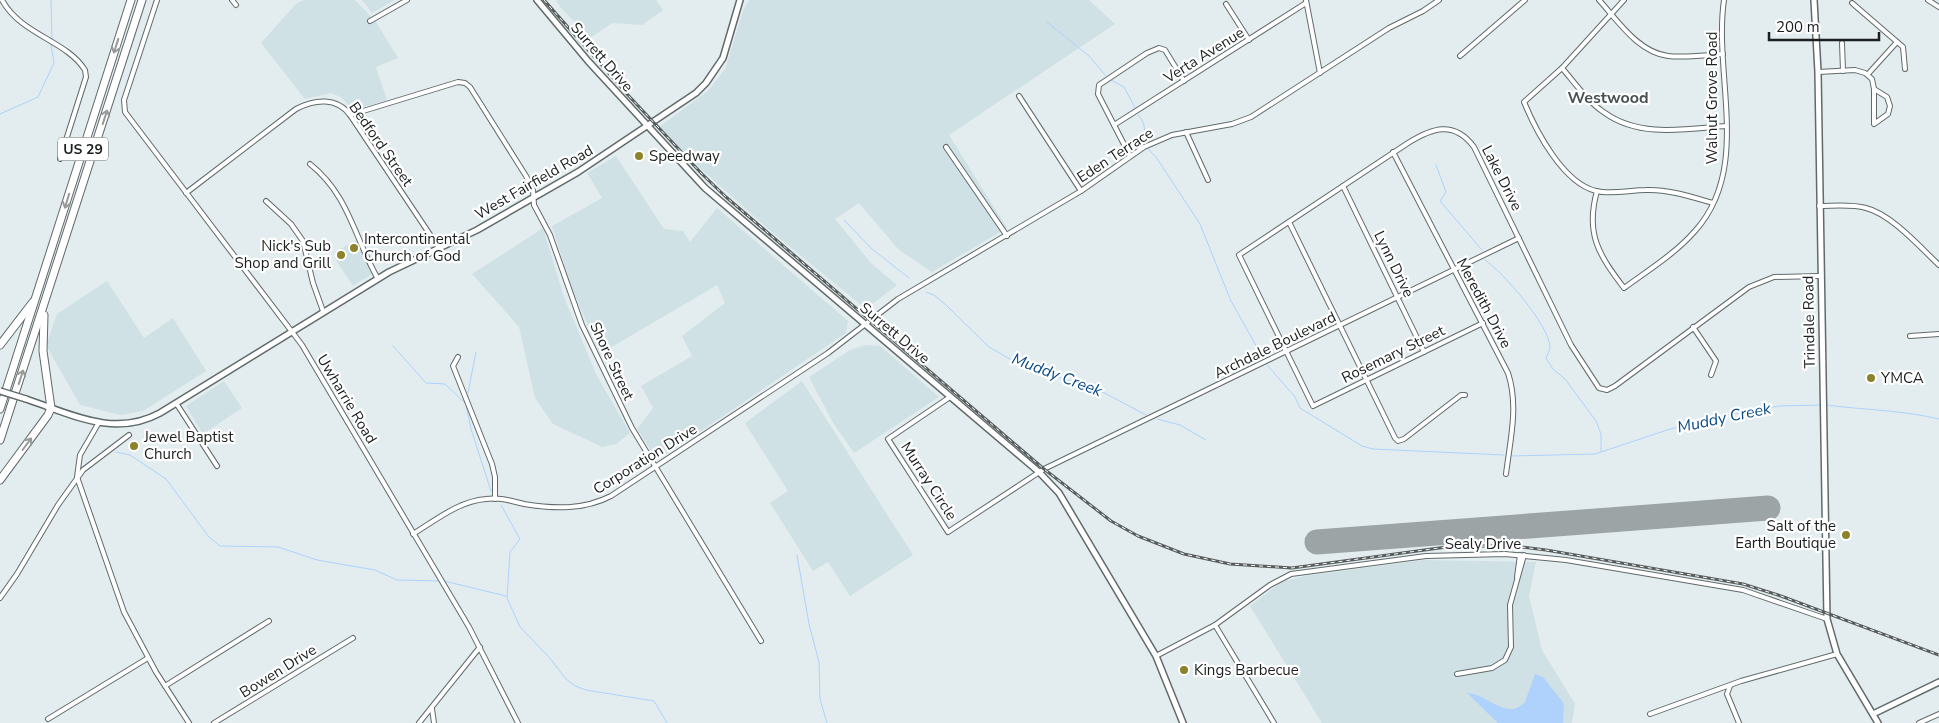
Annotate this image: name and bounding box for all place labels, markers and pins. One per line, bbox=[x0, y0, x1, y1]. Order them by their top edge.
place label: Speedway bbox=[649, 146, 720, 166]
marker: Speedway bbox=[633, 150, 645, 162]
place label: Intercontinental Church of God bbox=[364, 229, 470, 266]
place label: Nick's Sub Shop and Grill bbox=[235, 236, 332, 273]
marker: Intercontinental Church of God bbox=[348, 242, 360, 254]
marker: Nick's Sub Shop and Grill bbox=[335, 249, 347, 261]
place label: YMCA bbox=[1880, 368, 1924, 388]
marker: YMCA bbox=[1865, 372, 1877, 384]
place label: Jewel Baptist Church bbox=[143, 427, 234, 464]
marker: Jewel Baptist Church bbox=[128, 440, 140, 452]
place label: Salt of the Earth Boutique bbox=[1735, 516, 1836, 553]
marker: Salt of the Earth Boutique bbox=[1840, 529, 1852, 541]
place label: Kings Barbecue bbox=[1194, 660, 1299, 680]
marker: Kings Barbecue bbox=[1178, 664, 1190, 676]

